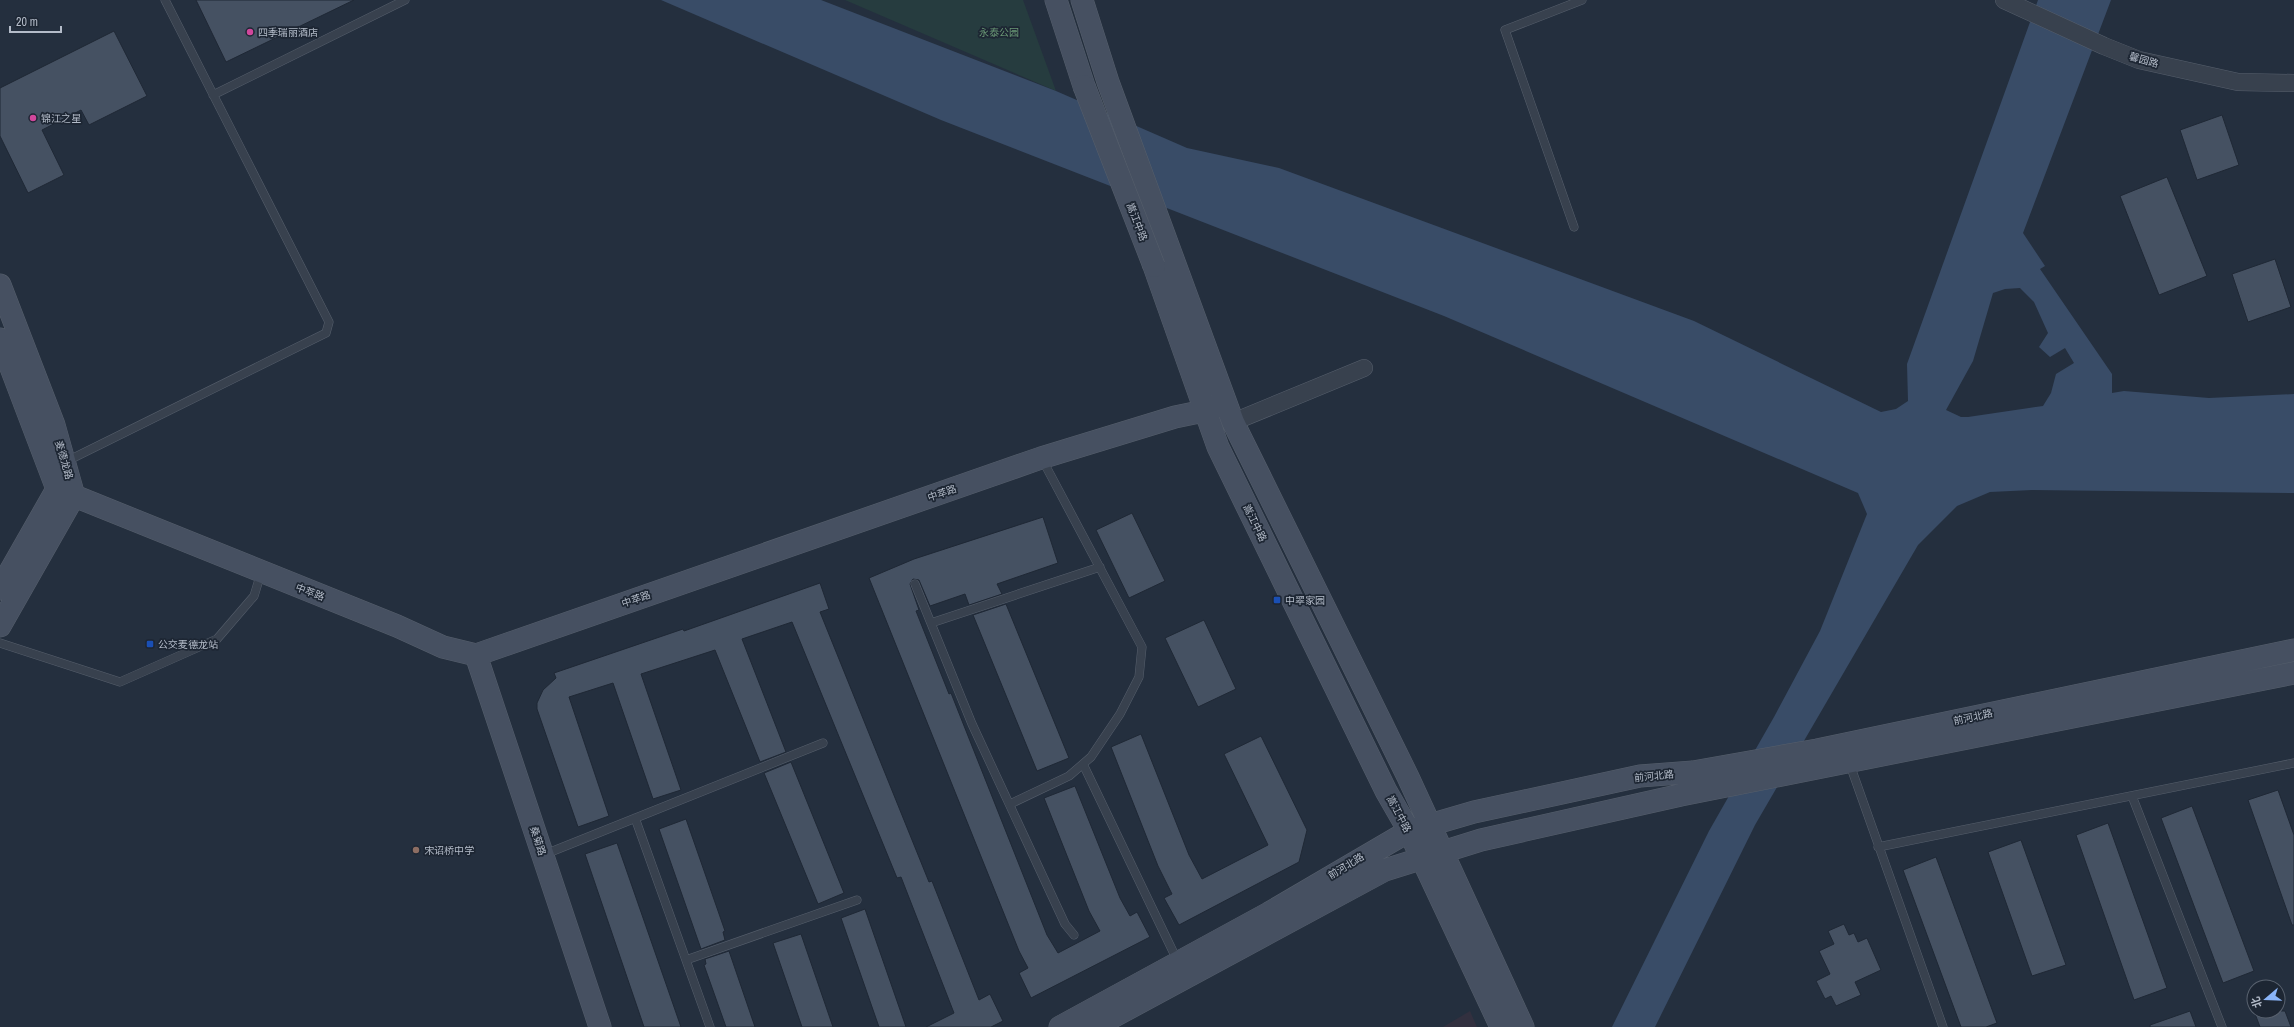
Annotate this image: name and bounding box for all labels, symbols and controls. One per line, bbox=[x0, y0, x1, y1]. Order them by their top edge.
scale bar bbox=[10, 8, 61, 34]
text: 20 m bbox=[16, 14, 38, 30]
place label: 四季瑞丽酒店 bbox=[258, 26, 318, 39]
park label: 永泰公园 bbox=[979, 26, 1019, 39]
marker: 四季瑞丽酒店 bbox=[245, 27, 255, 37]
street label: 馨园路 bbox=[2128, 50, 2160, 70]
place label: 锦江之星 bbox=[41, 112, 81, 125]
marker: 锦江之星 bbox=[28, 113, 38, 123]
street label: 嵩江中路 bbox=[1124, 201, 1150, 243]
street label: 麦德龙路 bbox=[52, 439, 76, 481]
street label: 中萃路 bbox=[926, 482, 958, 504]
street label: 嵩江中路 bbox=[1240, 502, 1270, 544]
street label: 中萃路 bbox=[294, 581, 326, 603]
street label: 中萃路 bbox=[620, 588, 652, 610]
place label: 中翠家园 bbox=[1285, 594, 1325, 607]
marker: 中翠家园 bbox=[1272, 595, 1282, 605]
place label: 公交麦德龙站 bbox=[158, 638, 218, 651]
marker: 公交麦德龙站 bbox=[145, 639, 155, 649]
street label: 前河北路 bbox=[1952, 706, 1994, 728]
street label: 前河北路 bbox=[1633, 767, 1675, 785]
street label: 嵩江中路 bbox=[1384, 793, 1414, 835]
street label: 桑菊路 bbox=[527, 825, 549, 857]
place label: 宋诏桥中学 bbox=[424, 844, 474, 857]
marker: 宋诏桥中学 bbox=[411, 845, 421, 855]
street label: 前河北路 bbox=[1326, 850, 1366, 882]
north arrow bbox=[2246, 979, 2286, 1019]
text: 北 bbox=[2248, 995, 2265, 1010]

